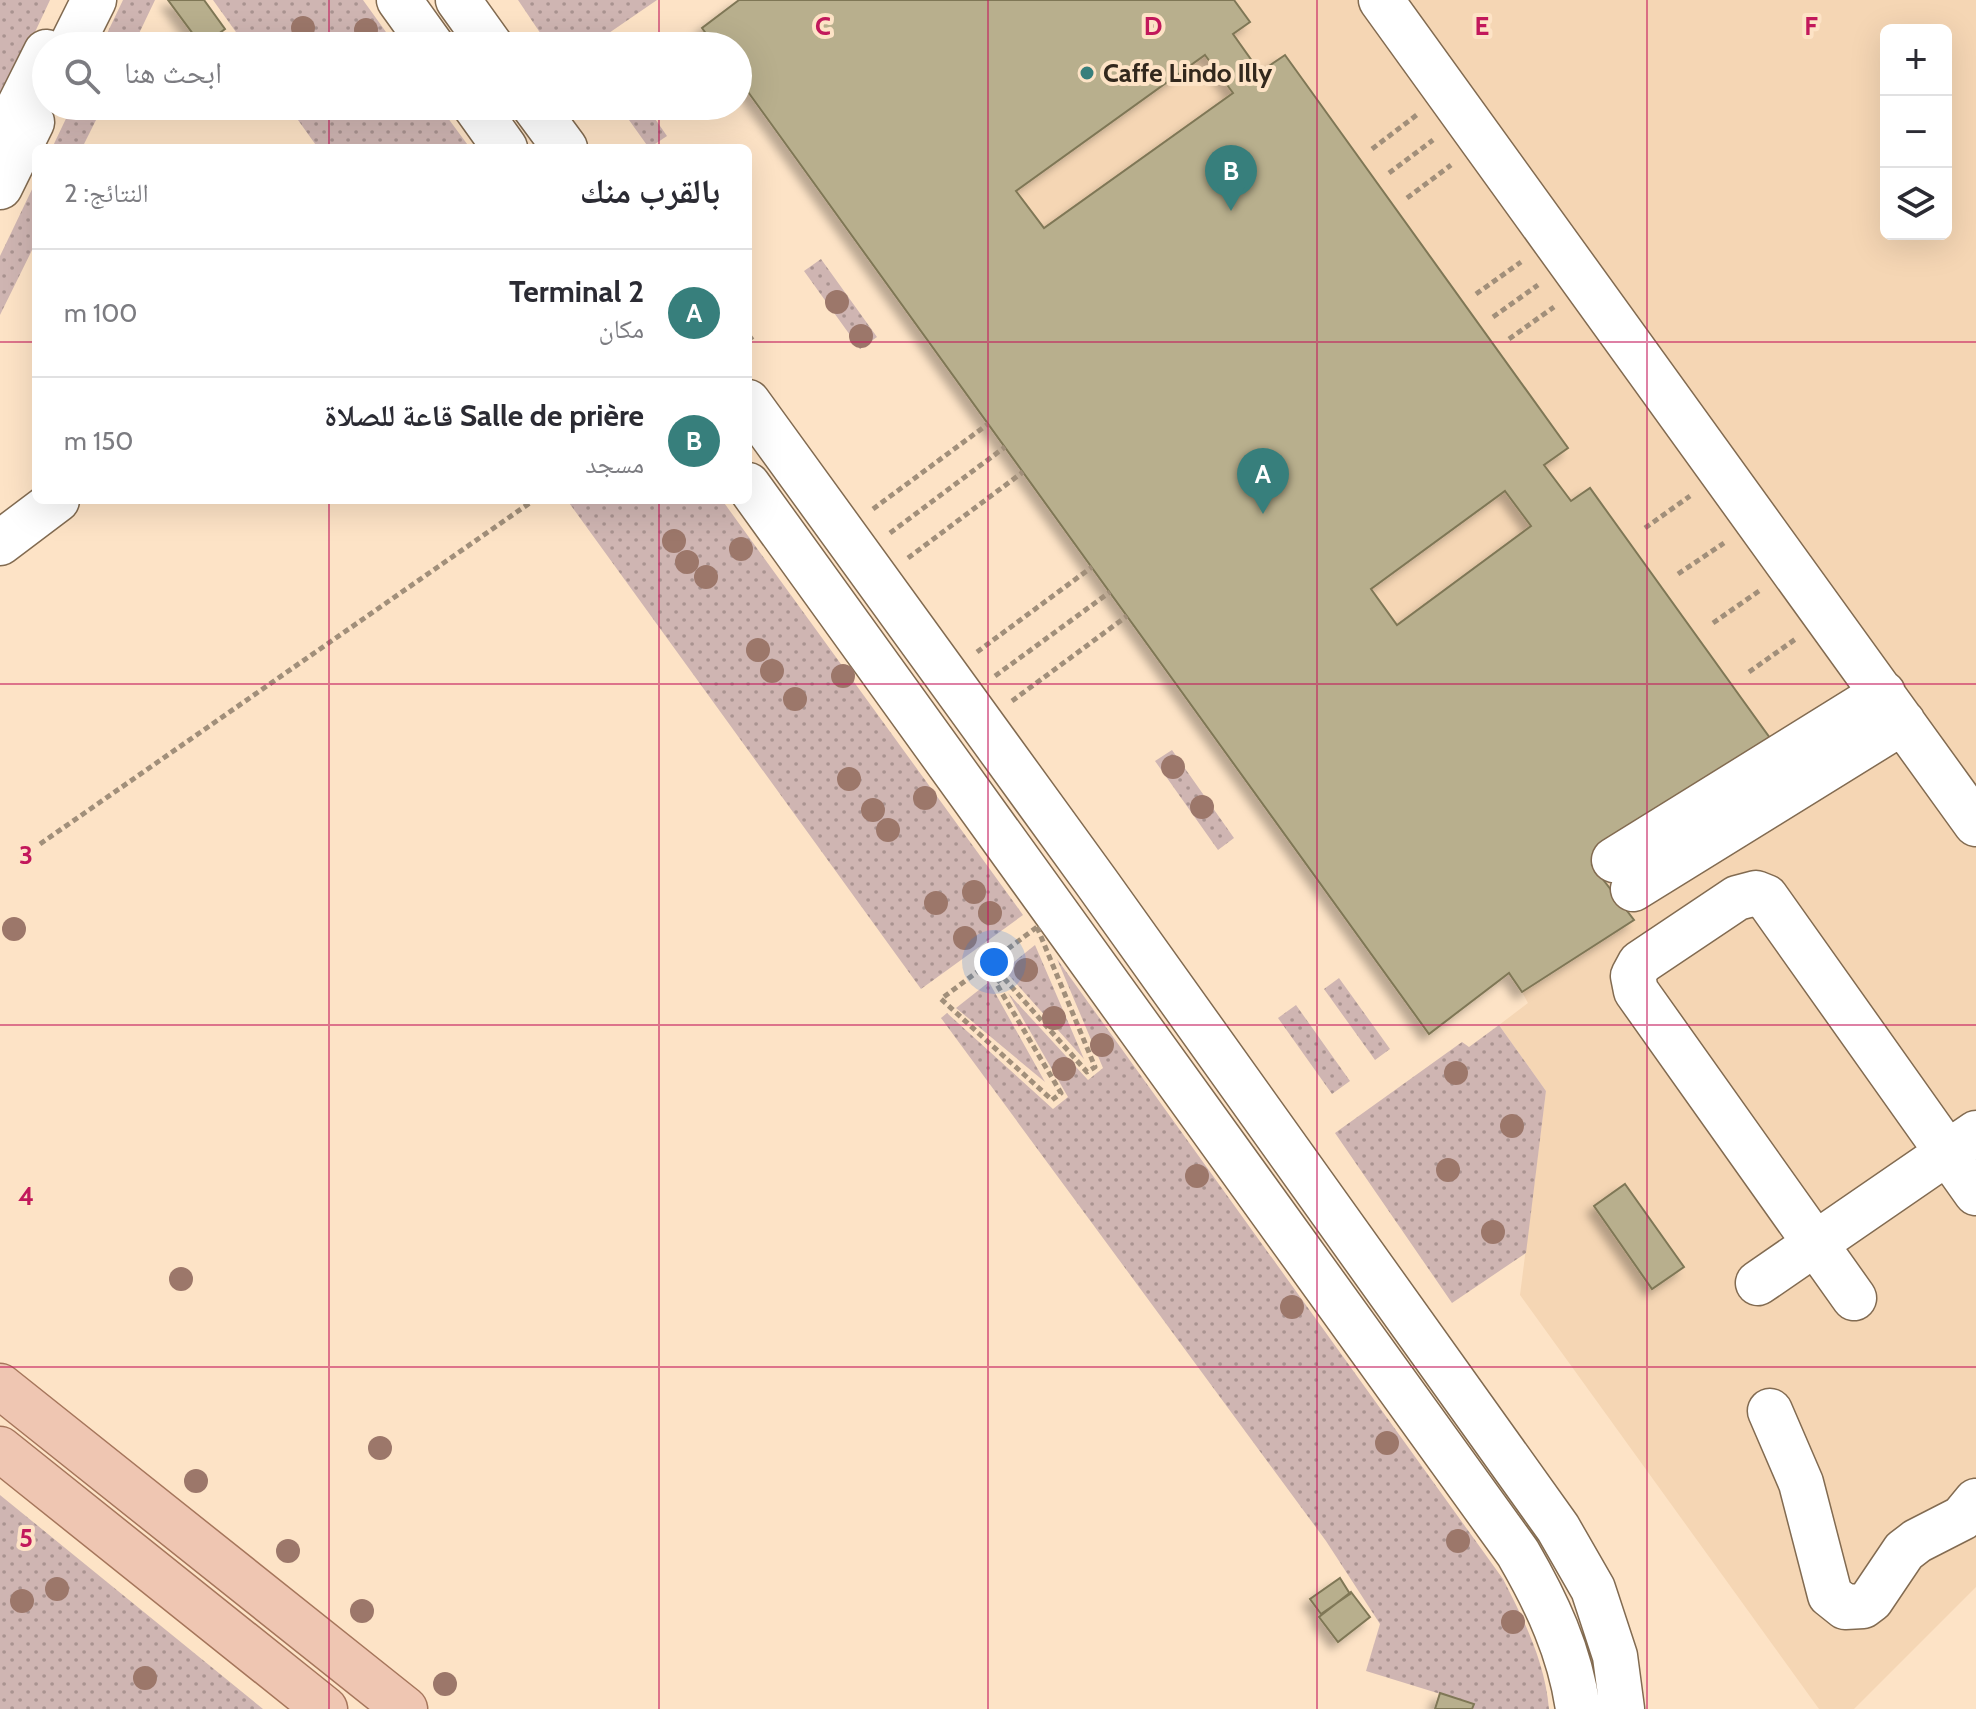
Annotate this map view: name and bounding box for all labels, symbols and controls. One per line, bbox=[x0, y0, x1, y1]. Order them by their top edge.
text: C bbox=[815, 10, 831, 42]
text: D bbox=[1144, 10, 1162, 42]
text: E bbox=[1475, 10, 1489, 42]
text: F bbox=[1804, 10, 1818, 42]
map controls bbox=[1880, 24, 1952, 240]
button: + bbox=[1880, 24, 1952, 96]
search box bbox=[32, 32, 752, 120]
icon: search bbox=[60, 54, 104, 98]
text: ابحث هنا bbox=[124, 54, 222, 91]
place label: Caffe Lindo Illy bbox=[1103, 57, 1272, 89]
marker: Caffe Lindo Illy bbox=[1078, 64, 1096, 82]
button: − bbox=[1880, 96, 1952, 168]
pin: B bbox=[1205, 145, 1257, 211]
button: layers bbox=[1880, 168, 1952, 240]
text: بالقرب منك bbox=[580, 170, 720, 212]
text: النتائج: 2 bbox=[64, 177, 149, 209]
text: Terminal 2 bbox=[509, 273, 644, 310]
text: 100 m bbox=[64, 297, 137, 329]
text: A bbox=[686, 297, 702, 329]
text: مكان bbox=[598, 313, 644, 345]
text: Salle de prière قاعة للصلاة bbox=[324, 397, 644, 434]
text: 150 m bbox=[64, 425, 133, 457]
text: B bbox=[686, 425, 702, 457]
text: مسجد bbox=[585, 448, 644, 480]
pin: A bbox=[1237, 448, 1289, 514]
text: 3 bbox=[19, 839, 33, 871]
your location bbox=[974, 942, 1014, 982]
text: 4 bbox=[18, 1180, 34, 1212]
text: 5 bbox=[19, 1522, 33, 1554]

